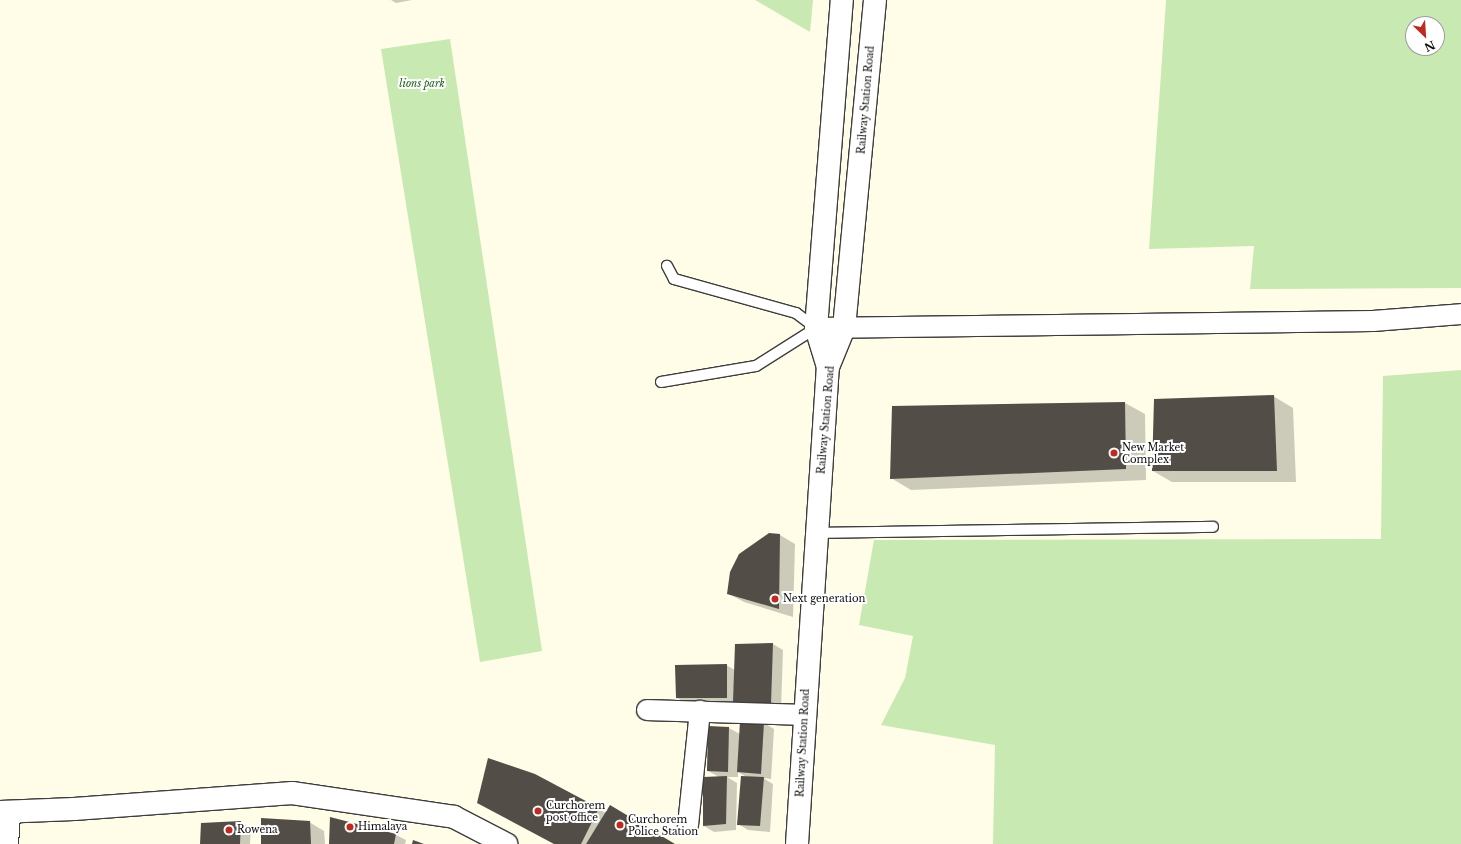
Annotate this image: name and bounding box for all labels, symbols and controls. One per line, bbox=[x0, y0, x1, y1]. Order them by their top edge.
north arrow bbox=[1405, 16, 1445, 56]
text: N bbox=[1422, 37, 1437, 54]
street label: Railway Station Road bbox=[855, 45, 877, 155]
park label: lions park bbox=[399, 78, 445, 90]
street label: Railway Station Road bbox=[815, 365, 837, 475]
place label: New Market Complex bbox=[1122, 441, 1184, 464]
marker: New Market Complex bbox=[1109, 448, 1119, 458]
place label: Next generation bbox=[783, 593, 865, 605]
marker: Next generation bbox=[770, 594, 780, 604]
street label: Railway Station Road bbox=[794, 688, 812, 798]
place label: Curchorem post office bbox=[546, 799, 605, 822]
marker: Curchorem post office bbox=[533, 806, 543, 816]
place label: Curchorem Police Station bbox=[628, 813, 698, 836]
marker: Curchorem Police Station bbox=[615, 820, 625, 830]
place label: Himalaya bbox=[358, 821, 407, 833]
marker: Himalaya bbox=[345, 822, 355, 832]
place label: Rowena bbox=[237, 824, 278, 836]
marker: Rowena bbox=[224, 825, 234, 835]

